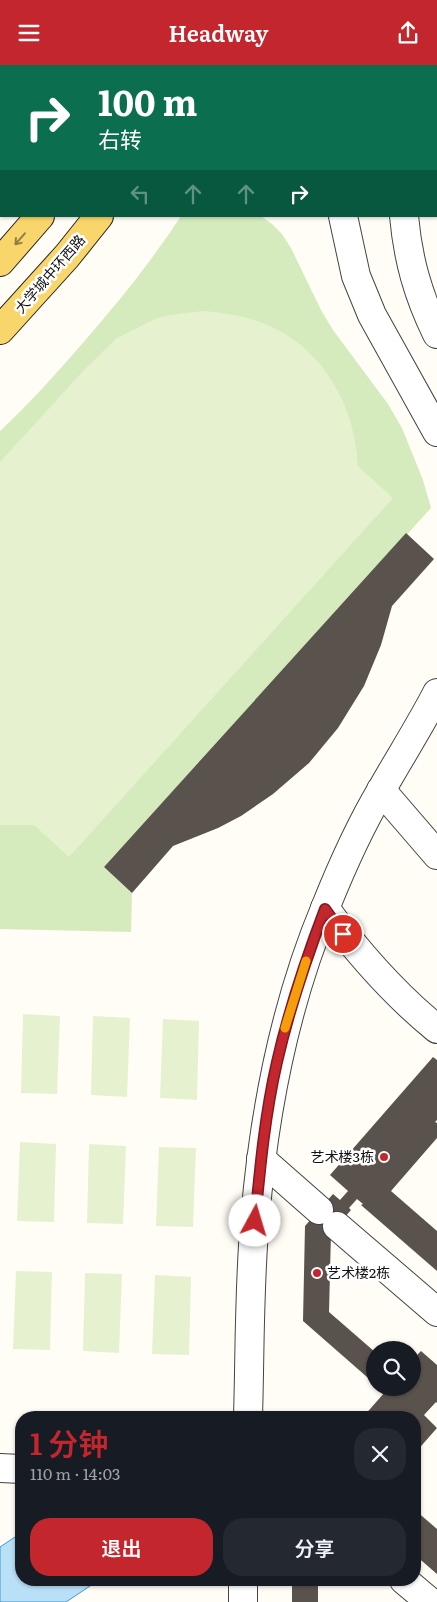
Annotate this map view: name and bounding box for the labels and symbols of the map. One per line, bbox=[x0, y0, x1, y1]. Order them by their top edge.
street label: 大学城中环西路 bbox=[10, 230, 89, 317]
one-way arrow bbox=[14, 233, 26, 246]
pin bbox=[322, 913, 364, 955]
place label: 艺术楼3栋 bbox=[310, 1146, 374, 1166]
marker: 艺术楼3栋 bbox=[378, 1151, 390, 1163]
position arrow bbox=[228, 1194, 280, 1246]
place label: 艺术楼2栋 bbox=[327, 1262, 390, 1282]
marker: 艺术楼2栋 bbox=[311, 1267, 323, 1279]

